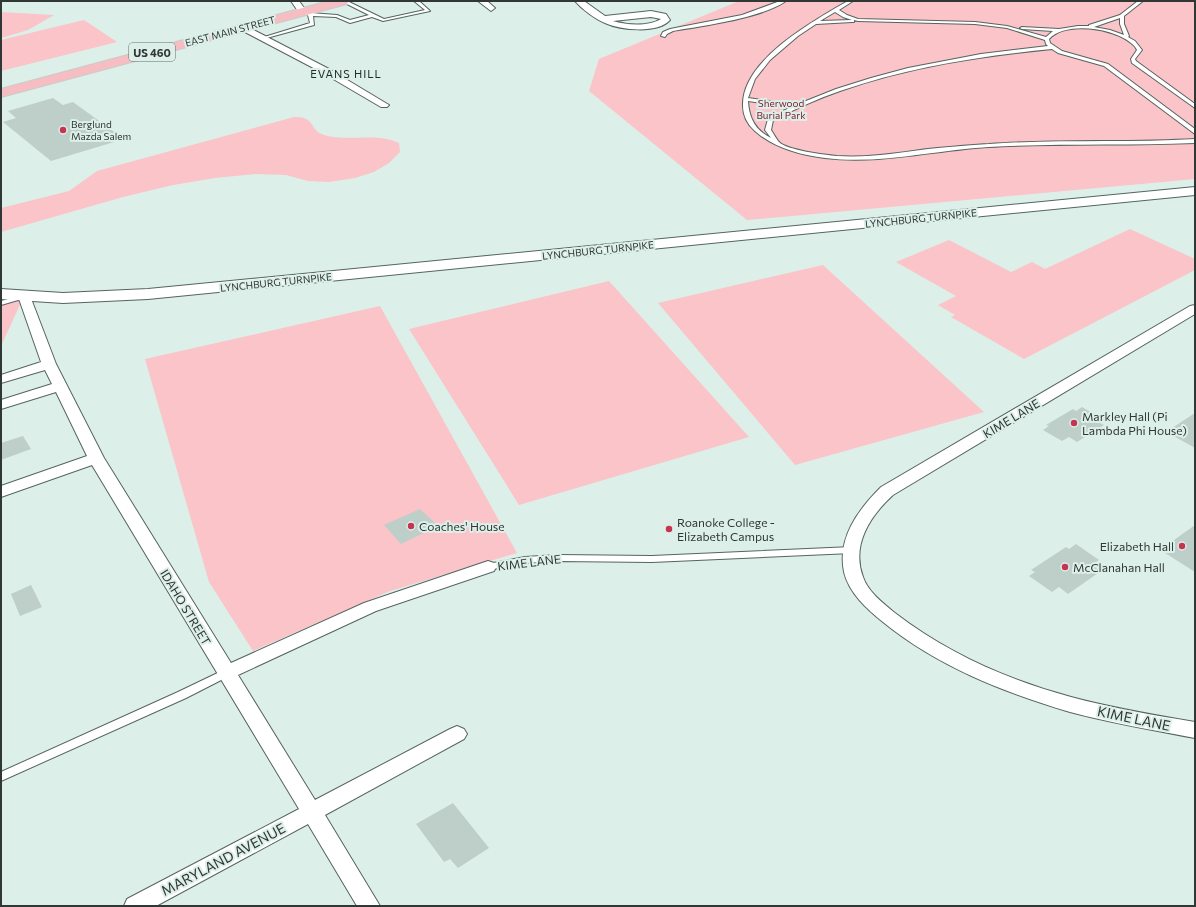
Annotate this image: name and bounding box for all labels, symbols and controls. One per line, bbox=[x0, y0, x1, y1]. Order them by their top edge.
street label: EAST MAIN STREET bbox=[184, 13, 277, 49]
road number: US 460 bbox=[129, 43, 175, 61]
district label: EVANS HILL bbox=[310, 67, 382, 80]
park label: Sherwood Burial Park bbox=[756, 97, 806, 121]
place label: Berglund Mazda Salem bbox=[71, 118, 131, 142]
marker: Berglund Mazda Salem bbox=[58, 125, 68, 135]
street label: LYNCHBURG TURNPIKE bbox=[865, 206, 978, 230]
street label: LYNCHBURG TURNPIKE bbox=[542, 238, 655, 262]
street label: LYNCHBURG TURNPIKE bbox=[220, 270, 333, 294]
street label: KIME LANE bbox=[980, 396, 1042, 440]
place label: Markley Hall (Pi Lambda Phi House) bbox=[1082, 409, 1187, 437]
marker: Markley Hall (Pi Lambda Phi House) bbox=[1069, 418, 1079, 428]
place label: Roanoke College - Elizabeth Campus bbox=[677, 515, 775, 543]
place label: Coaches' House bbox=[419, 519, 505, 533]
marker: Coaches' House bbox=[406, 521, 416, 531]
marker: Roanoke College - Elizabeth Campus bbox=[664, 524, 674, 534]
place label: Elizabeth Hall bbox=[1100, 539, 1174, 553]
marker: Elizabeth Hall bbox=[1177, 541, 1187, 551]
street label: KIME LANE bbox=[497, 551, 561, 573]
place label: McClanahan Hall bbox=[1073, 560, 1165, 574]
marker: McClanahan Hall bbox=[1060, 562, 1070, 572]
street label: IDAHO STREET bbox=[158, 567, 214, 648]
street label: KIME LANE bbox=[1096, 702, 1172, 734]
street label: MARYLAND AVENUE bbox=[158, 819, 288, 899]

